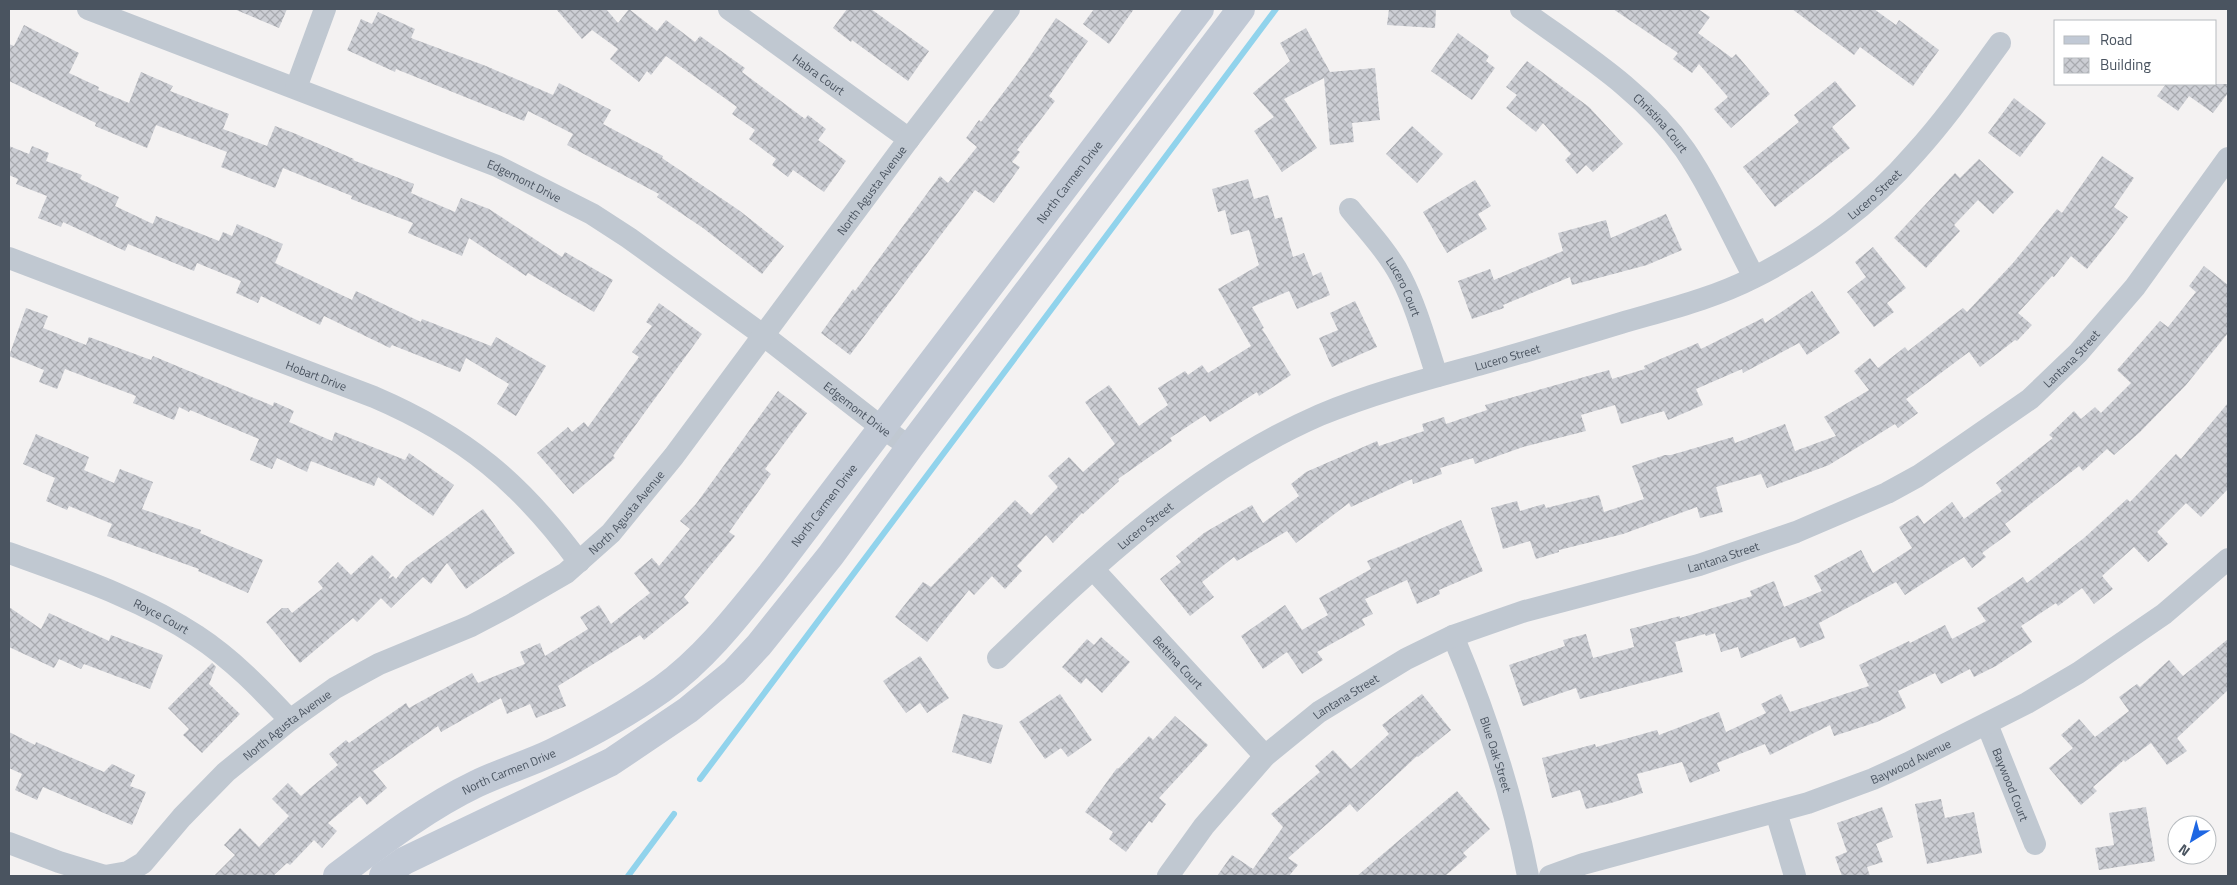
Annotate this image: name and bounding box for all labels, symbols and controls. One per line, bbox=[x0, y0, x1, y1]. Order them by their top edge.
legend bbox=[2054, 20, 2217, 85]
text: Road bbox=[2100, 28, 2132, 51]
street label: Habra Court bbox=[789, 48, 850, 100]
text: Building bbox=[2100, 53, 2151, 76]
street label: Christina Court bbox=[1629, 88, 1694, 157]
street label: North Carmen Drive bbox=[1031, 136, 1107, 227]
street label: North Agusta Avenue bbox=[832, 141, 911, 239]
street label: Edgemont Drive bbox=[485, 154, 565, 207]
street label: Lucero Street bbox=[1843, 164, 1906, 224]
street label: Lucero Court bbox=[1382, 253, 1427, 319]
street label: Lantana Street bbox=[2038, 325, 2104, 392]
street label: Lucero Street bbox=[1472, 338, 1543, 375]
street label: Hobart Drive bbox=[283, 355, 350, 395]
street label: Edgemont Drive bbox=[820, 376, 895, 441]
street label: North Carmen Drive bbox=[786, 459, 861, 551]
street label: North Agusta Avenue bbox=[584, 466, 669, 559]
street label: Lucero Street bbox=[1113, 496, 1178, 554]
street label: Lantana Street bbox=[1685, 536, 1762, 577]
street label: Royce Court bbox=[131, 593, 194, 639]
street label: Bettina Court bbox=[1149, 631, 1209, 693]
street label: Lantana Street bbox=[1308, 668, 1383, 723]
street label: North Agusta Avenue bbox=[238, 684, 335, 765]
street label: Blue Oak Street bbox=[1475, 714, 1517, 795]
street label: Baywood Avenue bbox=[1867, 733, 1954, 789]
street label: North Carmen Drive bbox=[458, 743, 559, 799]
street label: Baywood Court bbox=[1988, 745, 2035, 825]
north arrow bbox=[2167, 815, 2217, 865]
text: N bbox=[2174, 839, 2194, 862]

